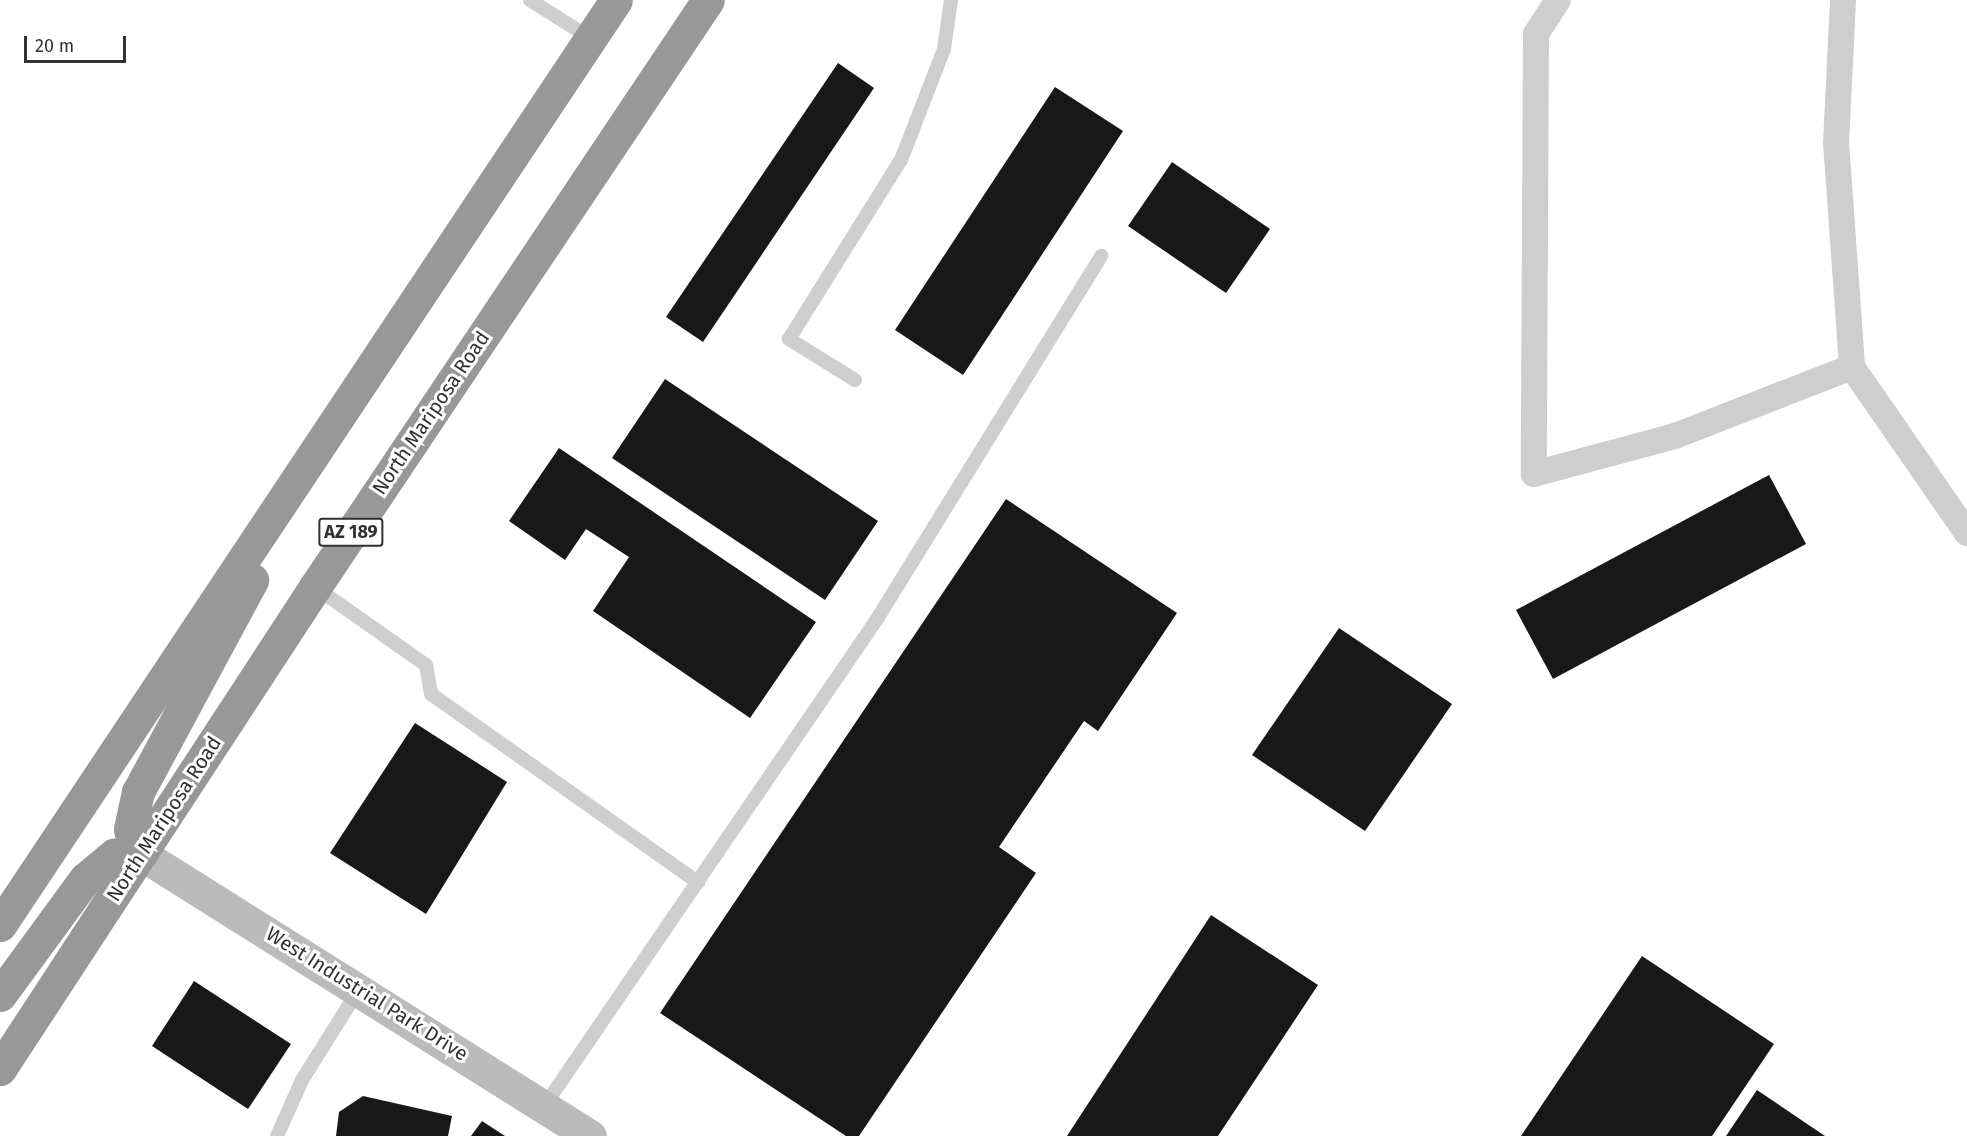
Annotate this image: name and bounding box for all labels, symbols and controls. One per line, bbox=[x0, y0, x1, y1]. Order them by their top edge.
scale bar bbox=[27, 24, 129, 62]
text: 20 m bbox=[35, 35, 74, 57]
street label: North Mariposa Road bbox=[367, 327, 495, 499]
road number: AZ 189 bbox=[318, 517, 384, 547]
street label: North Mariposa Road bbox=[102, 732, 226, 906]
street label: West Industrial Park Drive bbox=[262, 922, 472, 1066]

